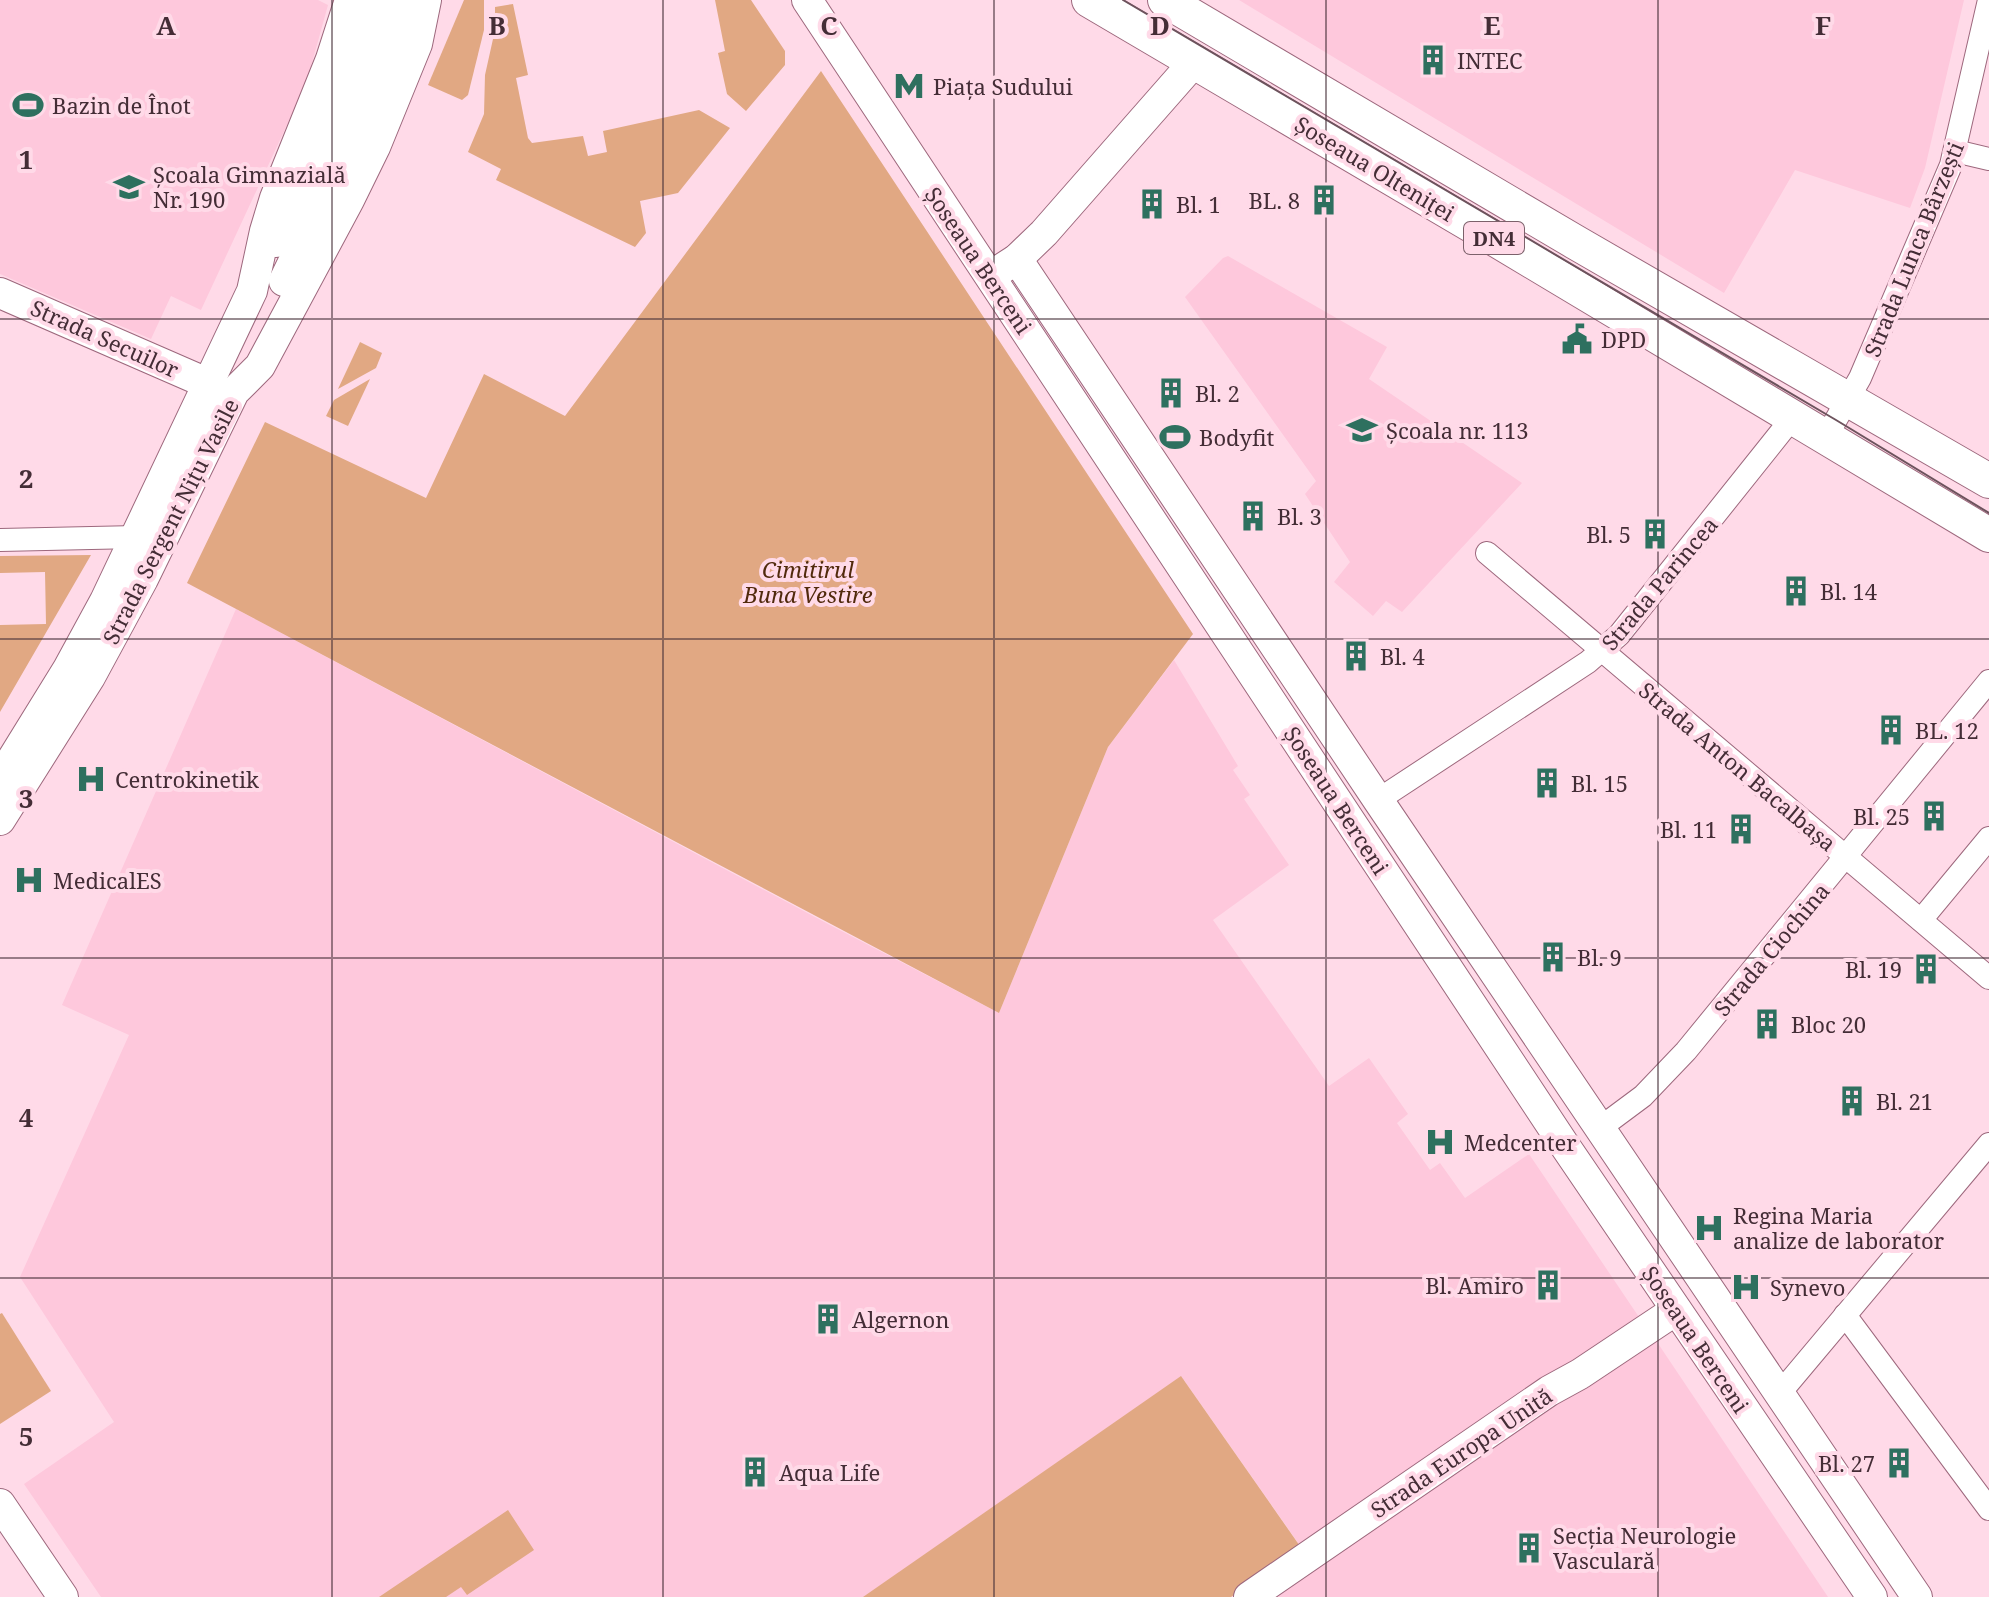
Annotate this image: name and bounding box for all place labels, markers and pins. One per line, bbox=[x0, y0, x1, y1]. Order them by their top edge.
building icon: INTEC bbox=[1416, 43, 1450, 77]
place label: INTEC bbox=[1457, 45, 1523, 75]
metro station icon: Piața Sudului bbox=[892, 69, 926, 103]
place label: Piața Sudului bbox=[933, 71, 1073, 101]
sports icon: Bazin de Înot bbox=[11, 88, 45, 122]
place label: Bazin de Înot bbox=[52, 90, 191, 120]
place label: Școala Gimnazială Nr. 190 bbox=[153, 159, 346, 214]
school or university icon: Școala Gimnazială Nr. 190 bbox=[112, 170, 146, 204]
building icon: BL. 8 bbox=[1307, 183, 1341, 217]
place label: BL. 8 bbox=[1248, 185, 1300, 215]
building icon: Bl. 1 bbox=[1135, 187, 1169, 221]
place label: Bl. 1 bbox=[1176, 189, 1221, 219]
public building icon: DPD bbox=[1560, 322, 1594, 356]
place label: DPD bbox=[1601, 324, 1646, 354]
building icon: Bl. 2 bbox=[1154, 376, 1188, 410]
place label: Bl. 2 bbox=[1195, 378, 1240, 408]
school or university icon: Școala nr. 113 bbox=[1345, 413, 1379, 447]
place label: Școala nr. 113 bbox=[1386, 415, 1529, 445]
sports icon: Bodyfit bbox=[1158, 420, 1192, 454]
place label: Bodyfit bbox=[1199, 422, 1275, 452]
building icon: Bl. 3 bbox=[1236, 499, 1270, 533]
place label: Bl. 3 bbox=[1277, 501, 1322, 531]
building icon: Bl. 5 bbox=[1638, 517, 1672, 551]
place label: Bl. 5 bbox=[1586, 519, 1631, 549]
building icon: Bl. 14 bbox=[1779, 574, 1813, 608]
place label: Bl. 14 bbox=[1820, 576, 1877, 606]
building icon: Bl. 4 bbox=[1339, 639, 1373, 673]
place label: Bl. 4 bbox=[1380, 641, 1425, 671]
building icon: BL. 12 bbox=[1874, 713, 1908, 747]
place label: BL. 12 bbox=[1915, 715, 1979, 745]
hospital icon: Centrokinetik bbox=[74, 762, 108, 796]
place label: Centrokinetik bbox=[115, 764, 259, 794]
building icon: Bl. 15 bbox=[1530, 766, 1564, 800]
place label: Bl. 15 bbox=[1571, 768, 1628, 798]
building icon: Bl. 25 bbox=[1917, 799, 1951, 833]
place label: Bl. 25 bbox=[1853, 801, 1910, 831]
building icon: Bl. 11 bbox=[1724, 812, 1758, 846]
place label: Bl. 11 bbox=[1660, 814, 1717, 844]
hospital icon: MedicalES bbox=[12, 863, 46, 897]
place label: MedicalES bbox=[53, 865, 162, 895]
building icon: Bl. 9 bbox=[1536, 940, 1570, 974]
place label: Bl. 9 bbox=[1577, 942, 1622, 972]
building icon: Bl. 19 bbox=[1909, 952, 1943, 986]
place label: Bl. 19 bbox=[1845, 954, 1902, 984]
building icon: Bloc 20 bbox=[1750, 1007, 1784, 1041]
place label: Bloc 20 bbox=[1791, 1009, 1866, 1039]
building icon: Bl. 21 bbox=[1835, 1084, 1869, 1118]
place label: Bl. 21 bbox=[1876, 1086, 1933, 1116]
hospital icon: Medcenter bbox=[1423, 1125, 1457, 1159]
place label: Medcenter bbox=[1464, 1127, 1577, 1157]
place label: Regina Maria analize de laborator bbox=[1733, 1200, 1945, 1255]
hospital icon: Regina Maria analize de laborator bbox=[1692, 1211, 1726, 1245]
building icon: Bl. Amiro bbox=[1531, 1268, 1565, 1302]
place label: Bl. Amiro bbox=[1425, 1270, 1524, 1300]
hospital icon: Synevo bbox=[1729, 1270, 1763, 1304]
place label: Synevo bbox=[1770, 1272, 1845, 1302]
building icon: Algernon bbox=[811, 1302, 845, 1336]
place label: Algernon bbox=[852, 1304, 949, 1334]
building icon: Bl. 27 bbox=[1882, 1446, 1916, 1480]
place label: Bl. 27 bbox=[1818, 1448, 1875, 1478]
building icon: Aqua Life bbox=[738, 1455, 772, 1489]
place label: Aqua Life bbox=[779, 1457, 880, 1487]
place label: Secția Neurologie Vasculară bbox=[1553, 1520, 1736, 1575]
building icon: Secția Neurologie Vasculară bbox=[1512, 1531, 1546, 1565]

